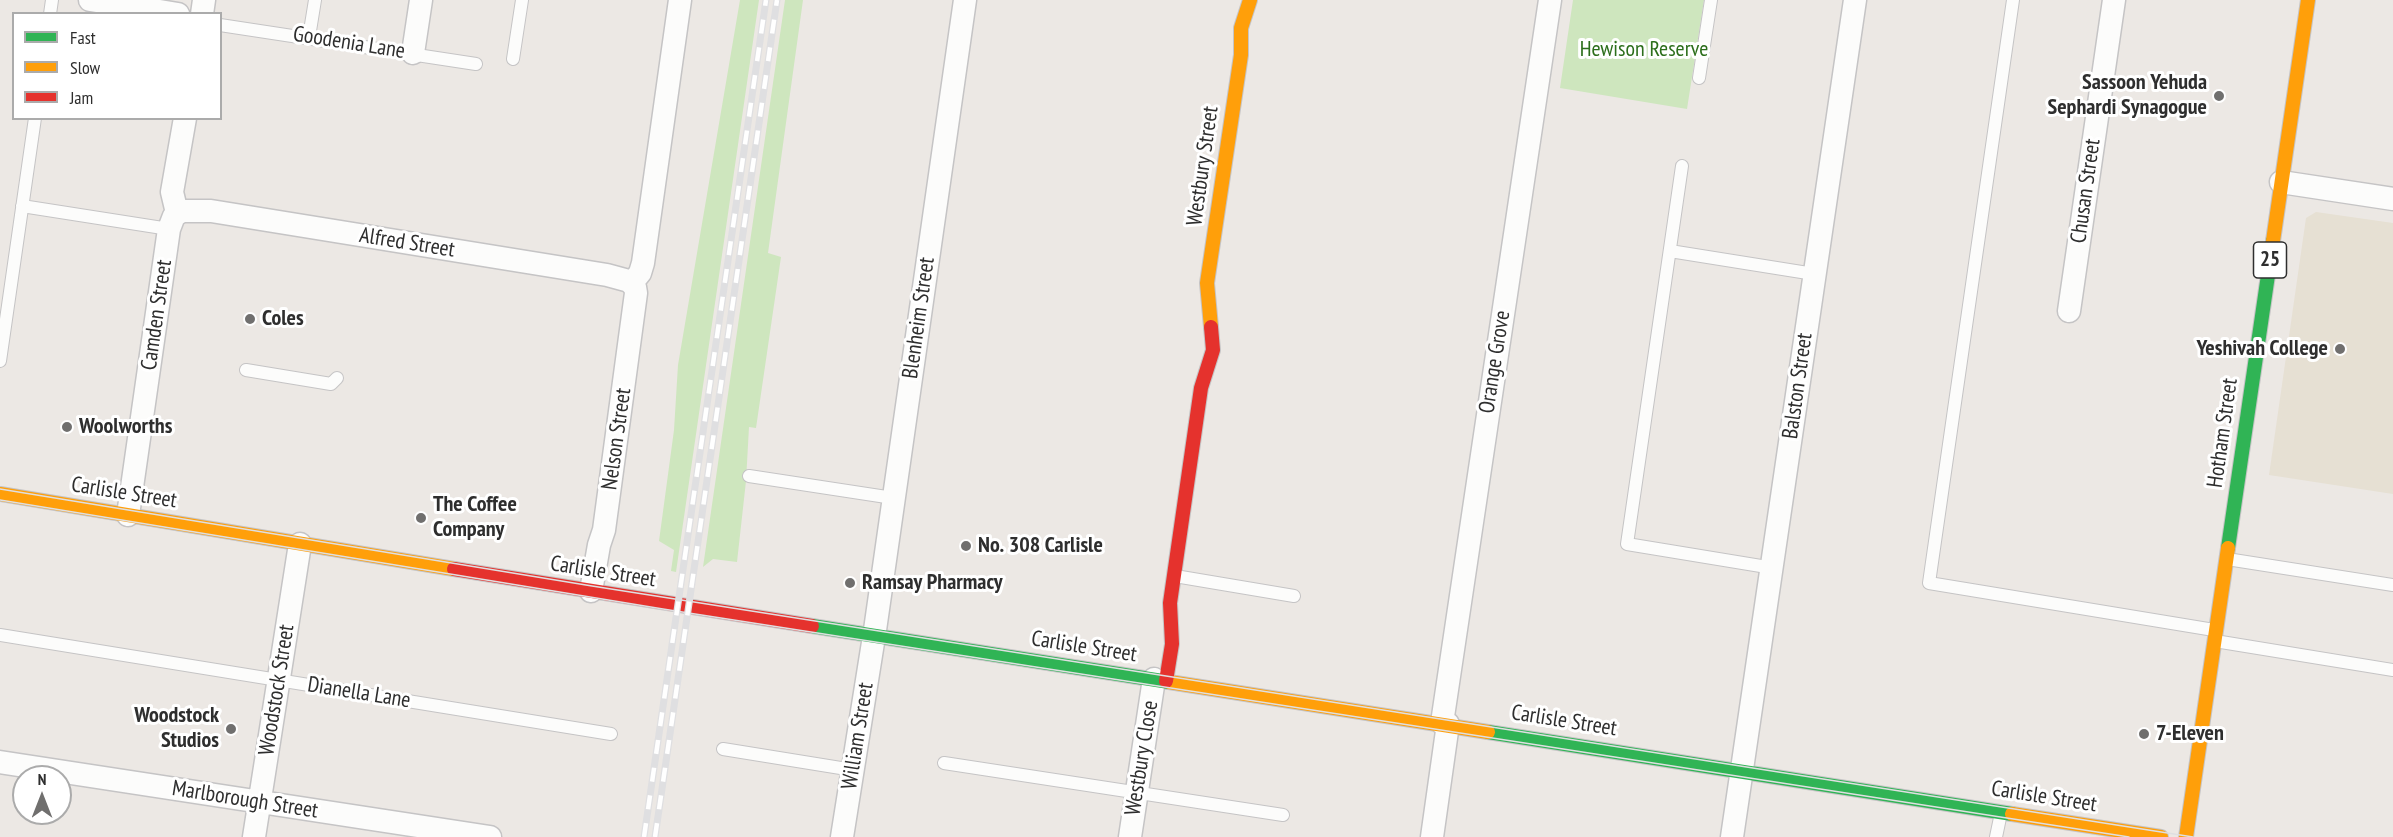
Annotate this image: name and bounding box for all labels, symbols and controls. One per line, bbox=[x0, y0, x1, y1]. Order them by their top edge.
legend bbox=[12, 12, 222, 120]
street label: Goodenia Lane bbox=[291, 21, 407, 65]
text: Fast bbox=[70, 26, 96, 49]
park label: Hewison Reserve bbox=[1580, 37, 1708, 63]
text: Slow bbox=[70, 56, 100, 79]
place label: Sassoon Yehuda Sephardi Synagogue bbox=[2048, 70, 2207, 122]
text: Jam bbox=[70, 86, 93, 109]
marker: Sassoon Yehuda Sephardi Synagogue bbox=[2212, 89, 2226, 103]
street label: Westbury Street bbox=[1182, 105, 1224, 227]
street label: Chusan Street bbox=[2066, 137, 2106, 245]
street label: Alfred Street bbox=[358, 222, 456, 264]
road number: 25 bbox=[2254, 242, 2286, 278]
street label: Blenheim Street bbox=[897, 256, 941, 380]
street label: Camden Street bbox=[136, 258, 178, 372]
place label: Coles bbox=[262, 306, 304, 332]
street label: Orange Grove bbox=[1474, 309, 1516, 415]
marker: Coles bbox=[243, 312, 257, 326]
street label: Balston Street bbox=[1777, 331, 1819, 441]
place label: Yeshivah College bbox=[2196, 336, 2328, 362]
marker: Yeshivah College bbox=[2333, 342, 2347, 356]
street label: Hotham Street bbox=[2202, 377, 2244, 489]
street label: Nelson Street bbox=[597, 386, 637, 492]
place label: Woolworths bbox=[79, 414, 172, 440]
marker: Woolworths bbox=[60, 420, 74, 434]
street label: Carlisle Street bbox=[69, 472, 179, 514]
place label: The Coffee Company bbox=[433, 492, 517, 544]
marker: The Coffee Company bbox=[414, 511, 428, 525]
place label: No. 308 Carlisle bbox=[978, 533, 1103, 559]
marker: No. 308 Carlisle bbox=[959, 539, 973, 553]
street label: Carlisle Street bbox=[548, 551, 658, 593]
place label: Ramsay Pharmacy bbox=[862, 570, 1003, 596]
marker: Ramsay Pharmacy bbox=[843, 576, 857, 590]
street label: Woodstock Street bbox=[254, 623, 300, 757]
street label: Carlisle Street bbox=[1029, 626, 1139, 668]
street label: Dianella Lane bbox=[306, 672, 412, 714]
street label: William Street bbox=[837, 681, 879, 791]
street label: Westbury Close bbox=[1120, 699, 1164, 817]
street label: Carlisle Street bbox=[1509, 700, 1619, 742]
place label: Woodstock Studios bbox=[134, 703, 219, 754]
place label: 7-Eleven bbox=[2156, 721, 2224, 747]
marker: Woodstock Studios bbox=[224, 722, 238, 736]
marker: 7-Eleven bbox=[2137, 727, 2151, 741]
north arrow bbox=[12, 765, 72, 825]
text: N bbox=[38, 769, 46, 789]
street label: Marlborough Street bbox=[170, 775, 320, 825]
street label: Carlisle Street bbox=[1989, 776, 2099, 818]

